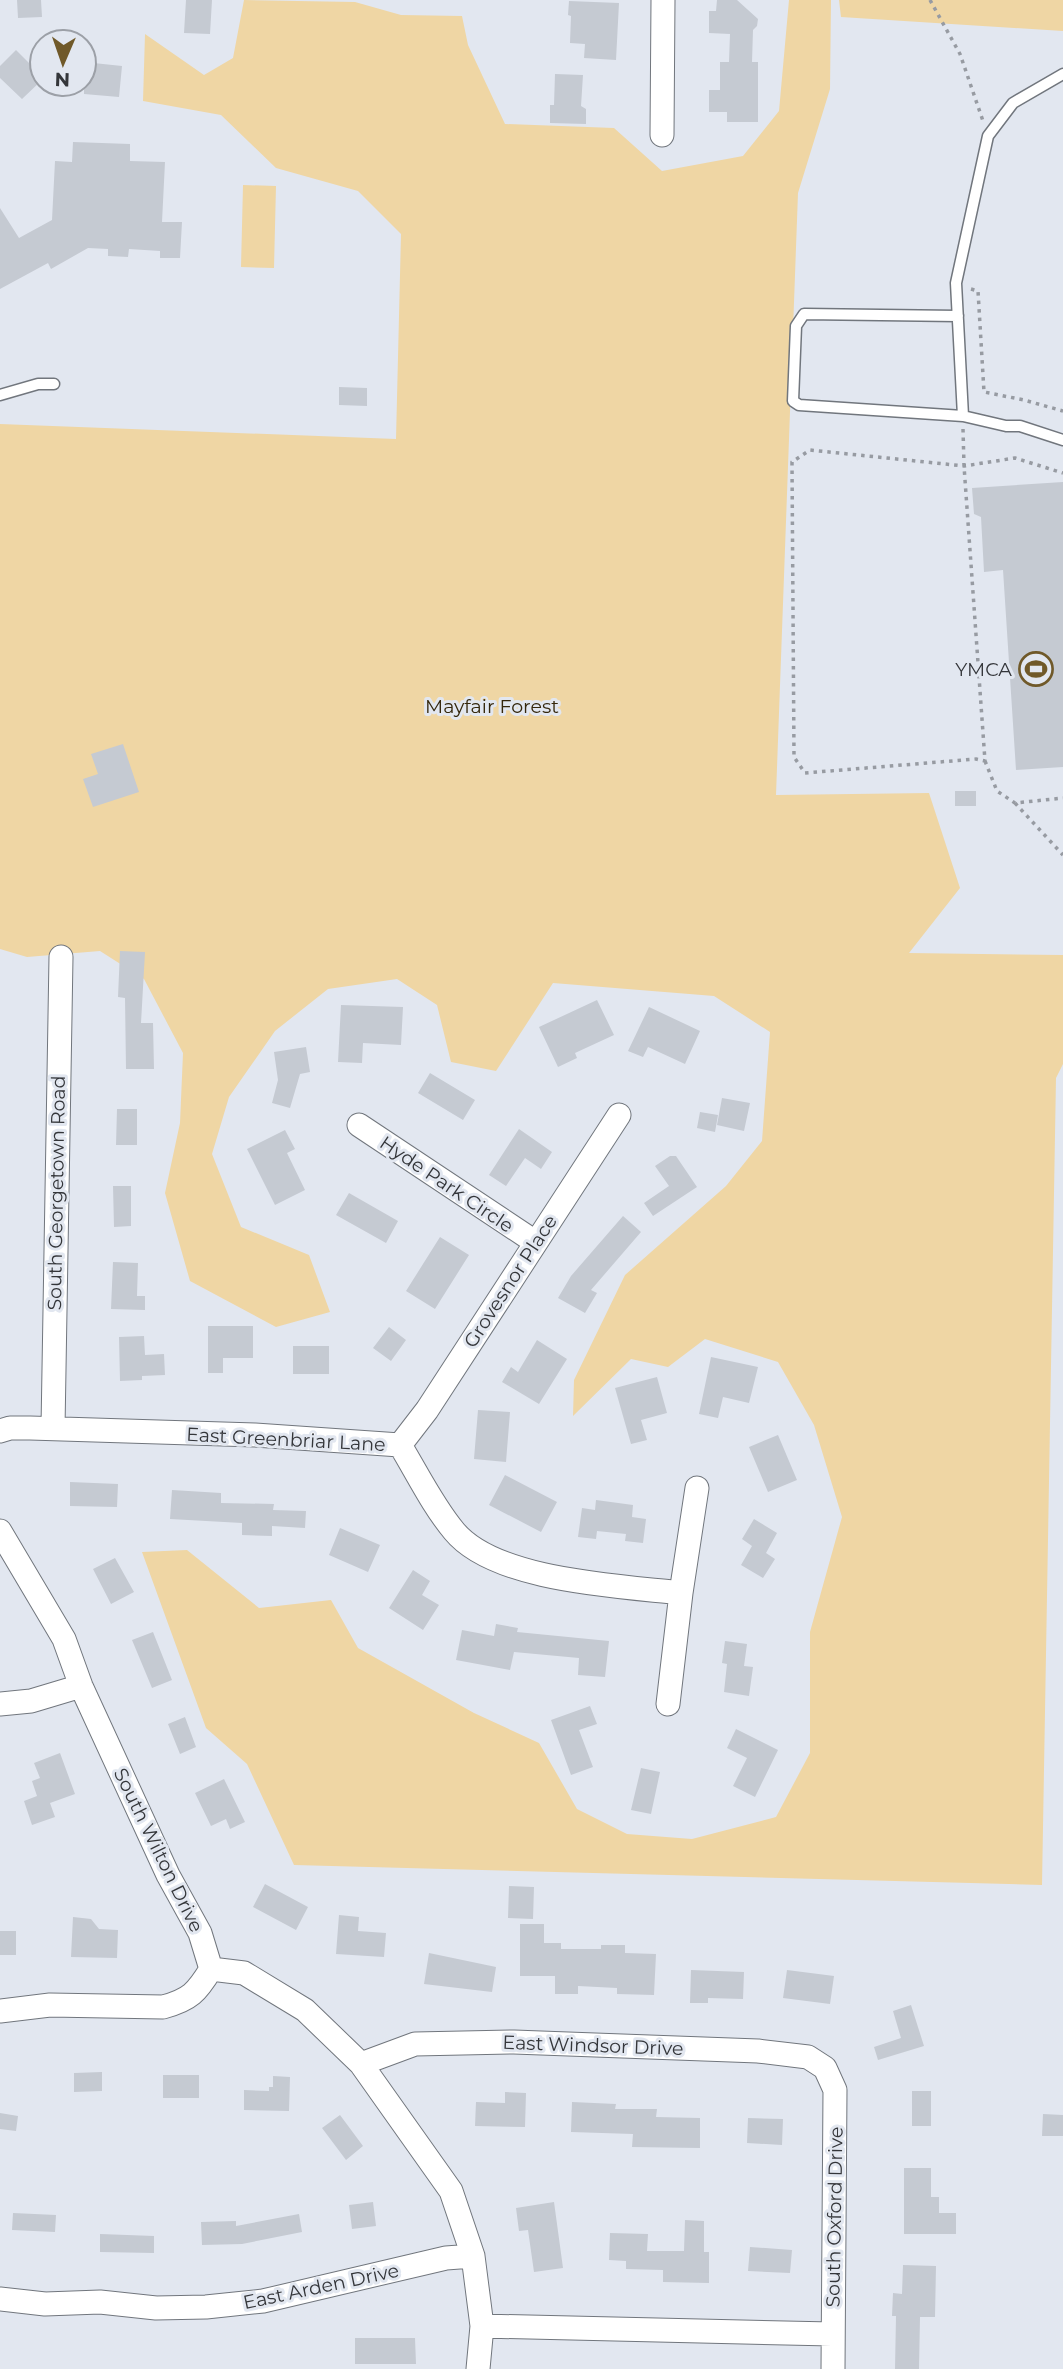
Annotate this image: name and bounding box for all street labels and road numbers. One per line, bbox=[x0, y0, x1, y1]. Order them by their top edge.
street label: South Georgetown Road bbox=[43, 1075, 70, 1311]
street label: Hyde Park Circle bbox=[376, 1131, 518, 1238]
street label: Grovesnor Place bbox=[459, 1211, 562, 1352]
street label: East Greenbriar Lane bbox=[186, 1423, 386, 1456]
street label: South Wilton Drive bbox=[109, 1764, 208, 1936]
street label: East Windsor Drive bbox=[502, 2031, 684, 2060]
street label: South Oxford Drive bbox=[821, 2126, 848, 2308]
street label: East Arden Drive bbox=[241, 2259, 401, 2314]

